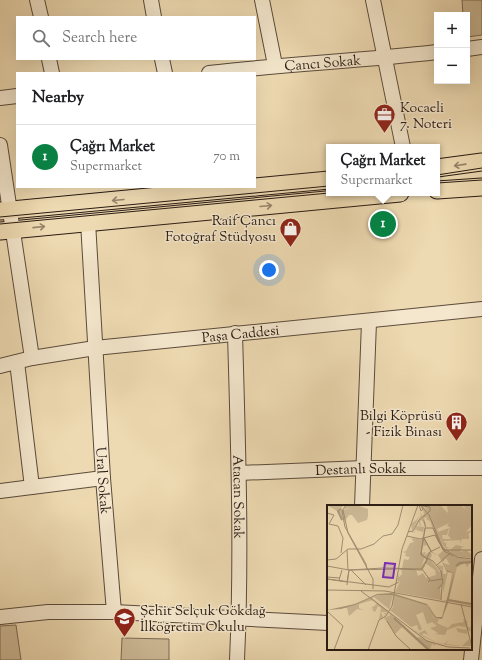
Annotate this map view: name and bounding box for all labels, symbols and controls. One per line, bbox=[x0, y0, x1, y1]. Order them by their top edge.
map controls bbox=[434, 12, 470, 84]
button: + bbox=[434, 12, 470, 48]
search box bbox=[16, 16, 256, 60]
icon: search bbox=[30, 27, 52, 49]
text: Search here bbox=[62, 28, 137, 49]
button: − bbox=[434, 48, 470, 84]
street label: Çancı Sokak bbox=[284, 51, 362, 78]
text: Nearby bbox=[32, 86, 84, 110]
place label: Kocaeli 7. Noteri bbox=[400, 99, 452, 135]
office icon: Kocaeli 7. Noteri bbox=[371, 102, 397, 135]
text: Çağrı Market bbox=[70, 137, 155, 158]
popup bbox=[326, 144, 440, 196]
text: 1 bbox=[43, 148, 47, 166]
text: 70 m bbox=[213, 148, 240, 166]
text: Çağrı Market bbox=[341, 151, 425, 172]
text: Supermarket bbox=[70, 158, 142, 176]
one-way arrow bbox=[453, 161, 466, 169]
text: Supermarket bbox=[341, 172, 413, 190]
one-way arrow bbox=[112, 196, 125, 204]
one-way arrow bbox=[259, 202, 272, 210]
pin: 1 bbox=[370, 209, 396, 239]
place label: Raif Çancı Fotoğraf Stüdyosu bbox=[165, 212, 276, 248]
shop icon: Raif Çancı Fotoğraf Stüdyosu bbox=[278, 215, 304, 248]
one-way arrow bbox=[32, 223, 45, 231]
your location bbox=[259, 260, 279, 280]
street label: Paşa Caddesi bbox=[201, 321, 281, 349]
place label: Bilgi Köprüsü - Fizik Binası bbox=[360, 407, 442, 443]
building icon: Bilgi Köprüsü - Fizik Binası bbox=[444, 410, 470, 443]
street label: Ural Sokak bbox=[89, 446, 114, 516]
street label: Atacan Sokak bbox=[226, 455, 247, 539]
street label: Destanlı Sokak bbox=[315, 460, 407, 482]
inset map bbox=[327, 505, 472, 650]
place label: Şehit Selçuk Gökdağ İlköğretim Okulu bbox=[140, 602, 266, 638]
school or university icon: Şehit Selçuk Gökdağ İlköğretim Okulu bbox=[111, 605, 137, 638]

